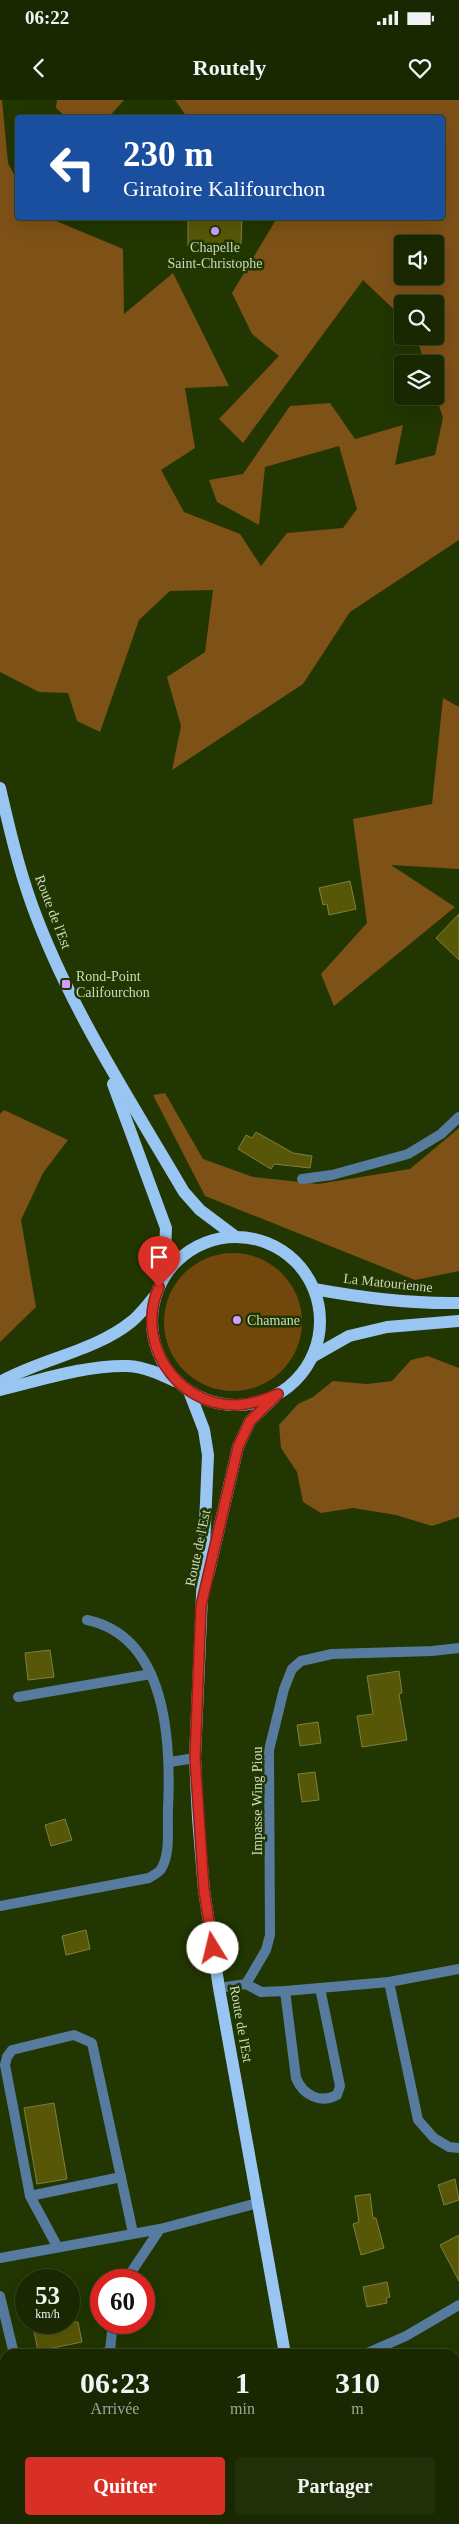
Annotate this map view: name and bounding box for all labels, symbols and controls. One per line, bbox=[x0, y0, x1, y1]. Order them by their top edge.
text: 06:22 bbox=[25, 7, 69, 28]
icon: back bbox=[25, 54, 53, 82]
icon: heart bbox=[406, 54, 434, 82]
text: Routely bbox=[193, 55, 266, 80]
icon: left bbox=[40, 135, 105, 200]
text: 230 m bbox=[123, 135, 213, 174]
text: Giratoire Kalifourchon bbox=[123, 176, 325, 201]
marker: Chapelle Saint-Christophe bbox=[209, 225, 221, 237]
map controls bbox=[394, 235, 444, 405]
button: sound bbox=[394, 235, 444, 285]
place label: Chapelle Saint-Christophe bbox=[168, 240, 262, 271]
button: search bbox=[394, 295, 444, 345]
button: layers bbox=[394, 355, 444, 405]
street label: Route de l'Est bbox=[32, 873, 74, 951]
place label: Rond-Point Califourchon bbox=[76, 969, 150, 1000]
marker: Rond-Point Califourchon bbox=[60, 978, 72, 990]
pin bbox=[138, 1236, 180, 1287]
icon: arrive bbox=[145, 1243, 173, 1271]
street label: La Matourienne bbox=[343, 1271, 433, 1295]
place label: Chamane bbox=[247, 1313, 300, 1328]
marker: Chamane bbox=[231, 1314, 243, 1326]
street label: Route de l'Est bbox=[183, 1508, 213, 1588]
street label: Impasse Wing Piou bbox=[250, 1747, 265, 1855]
position arrow bbox=[186, 1921, 238, 1973]
street label: Route de l'Est bbox=[227, 1984, 255, 2064]
speed limit sign: 60 bbox=[90, 2269, 155, 2334]
text: 53 bbox=[35, 2282, 60, 2309]
text: km/h bbox=[35, 2307, 60, 2321]
text: 06:23 bbox=[80, 2366, 150, 2399]
text: 1 bbox=[235, 2366, 250, 2399]
text: 310 bbox=[335, 2366, 380, 2399]
text: Arrivée bbox=[91, 2400, 139, 2417]
text: min bbox=[230, 2400, 255, 2417]
text: m bbox=[351, 2400, 364, 2417]
button: Quitter bbox=[25, 2457, 225, 2515]
button: Partager bbox=[235, 2457, 435, 2515]

